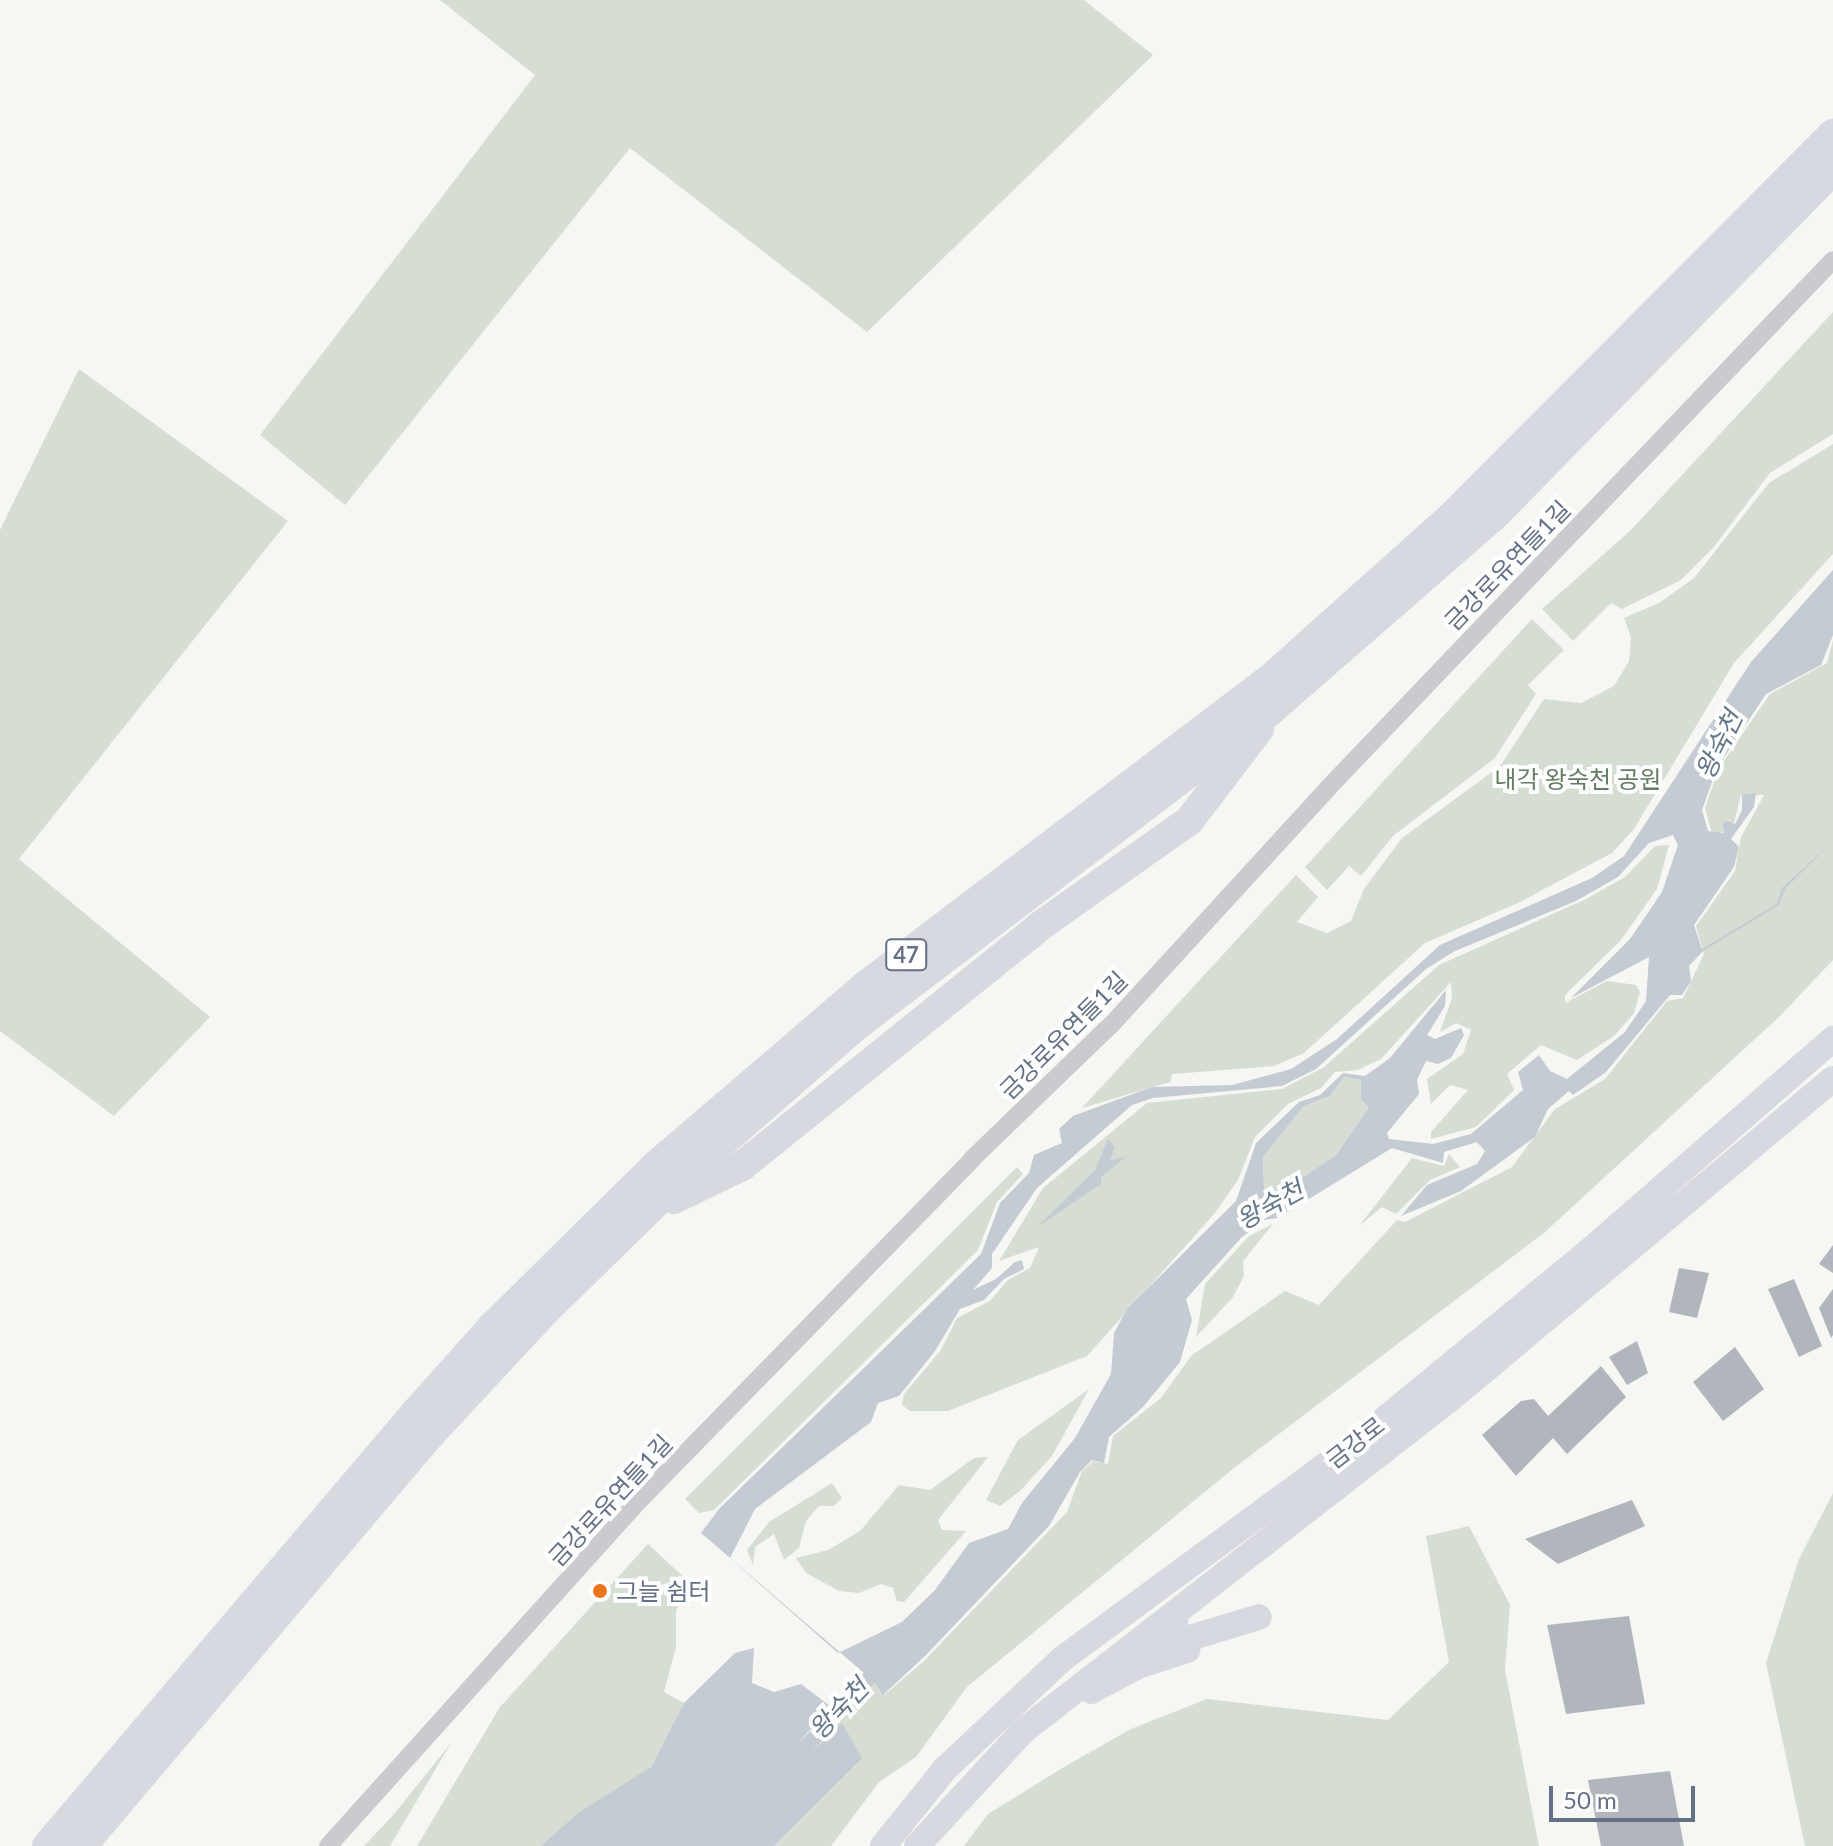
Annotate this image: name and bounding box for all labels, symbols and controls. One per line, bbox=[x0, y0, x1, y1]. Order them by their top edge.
street label: 금강로유연들1길 bbox=[1438, 494, 1576, 636]
water label: 왕숙천 bbox=[1689, 706, 1749, 784]
park label: 내각 왕숙천 공원 bbox=[1495, 765, 1661, 793]
road number: 47 bbox=[884, 937, 928, 973]
street label: 금강로유연들1길 bbox=[993, 965, 1133, 1105]
water label: 왕숙천 bbox=[1231, 1174, 1309, 1236]
street label: 금강로 bbox=[1320, 1410, 1390, 1474]
street label: 금강로유연들1길 bbox=[542, 1429, 678, 1571]
place label: 그늘 쉼터 bbox=[616, 1577, 710, 1605]
marker: 그늘 쉼터 bbox=[591, 1582, 609, 1600]
water label: 왕숙천 bbox=[803, 1672, 875, 1746]
scale bar bbox=[1553, 1770, 1699, 1820]
text: 50 m bbox=[1563, 1785, 1617, 1814]

